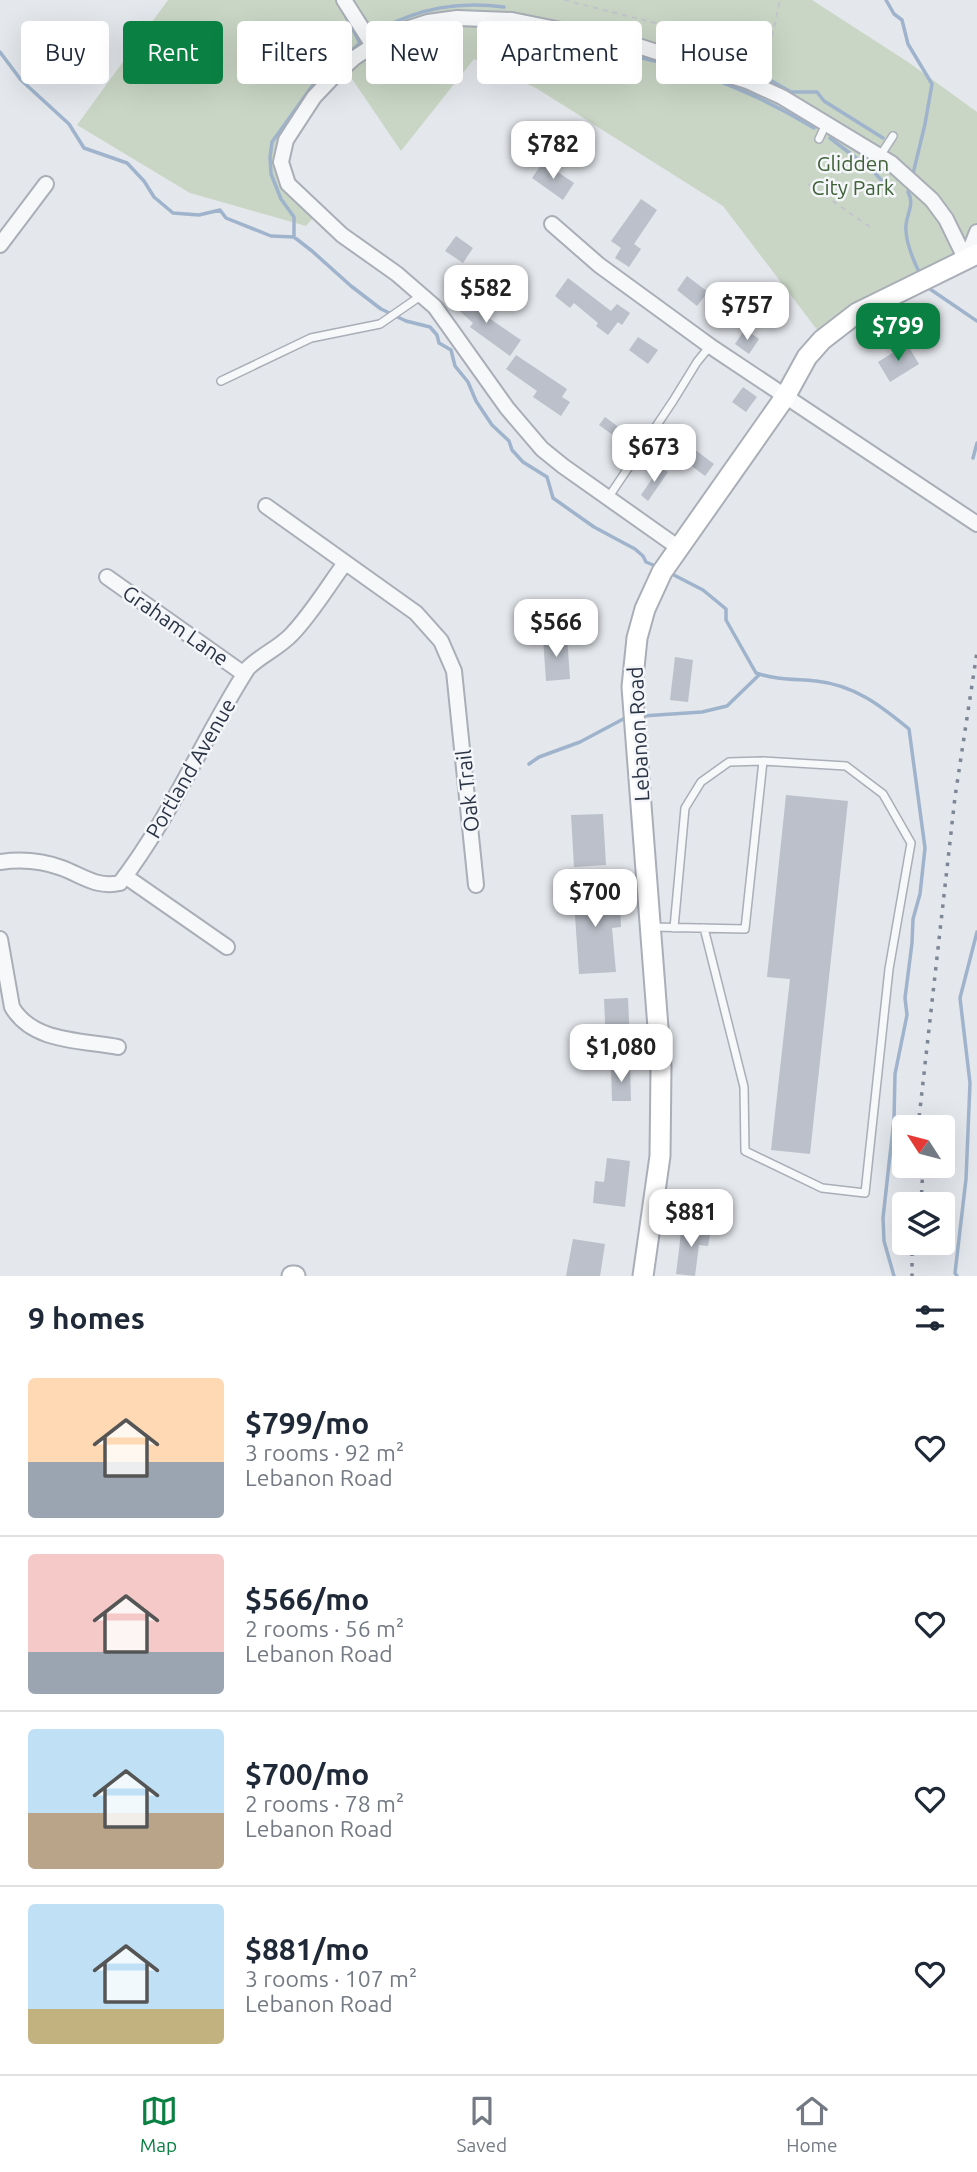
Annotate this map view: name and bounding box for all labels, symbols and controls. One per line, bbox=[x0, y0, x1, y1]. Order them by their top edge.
chip: Buy bbox=[21, 21, 109, 84]
chip: Rent bbox=[123, 21, 223, 84]
chip: Filters bbox=[237, 21, 352, 84]
chip: New bbox=[366, 21, 463, 84]
chip: Apartment bbox=[477, 21, 642, 84]
chip: House bbox=[656, 21, 772, 84]
pin: $782 bbox=[512, 122, 594, 181]
text: $782 bbox=[527, 131, 579, 156]
park label: Glidden City Park bbox=[812, 151, 895, 199]
pin: $582 bbox=[445, 266, 527, 325]
text: $582 bbox=[460, 275, 512, 300]
pin: $757 bbox=[706, 282, 788, 342]
text: $757 bbox=[721, 292, 773, 317]
pin: $799 bbox=[857, 304, 939, 363]
text: $799 bbox=[872, 313, 924, 338]
pin: $673 bbox=[613, 424, 695, 484]
text: $673 bbox=[628, 434, 680, 459]
street label: Graham Lane bbox=[119, 580, 233, 670]
pin: $566 bbox=[515, 600, 597, 659]
text: $566 bbox=[530, 609, 582, 634]
street label: Lebanon Road bbox=[622, 666, 654, 802]
street label: Portland Avenue bbox=[140, 694, 240, 842]
street label: Oak Trail bbox=[451, 749, 483, 833]
pin: $700 bbox=[554, 870, 636, 929]
text: $700 bbox=[569, 879, 621, 904]
pin: $1,080 bbox=[564, 1024, 678, 1084]
text: $1,080 bbox=[586, 1034, 656, 1059]
north arrow bbox=[892, 1115, 956, 1178]
map controls bbox=[892, 1115, 955, 1255]
pin: $881 bbox=[650, 1190, 732, 1249]
button: layers bbox=[892, 1192, 955, 1255]
text: $881 bbox=[665, 1199, 717, 1224]
icon: filters bbox=[911, 1299, 949, 1337]
text: 9 homes bbox=[28, 1301, 145, 1335]
icon: home bbox=[84, 1406, 168, 1490]
text: $799/mo bbox=[245, 1406, 369, 1440]
icon: heart bbox=[911, 1429, 949, 1467]
text: 3 rooms · 92 m² bbox=[245, 1440, 404, 1465]
text: Lebanon Road bbox=[245, 1465, 393, 1490]
icon: home bbox=[84, 1582, 168, 1666]
text: $566/mo bbox=[245, 1582, 369, 1616]
icon: heart bbox=[911, 1605, 949, 1643]
text: 2 rooms · 56 m² bbox=[245, 1616, 404, 1641]
text: Lebanon Road bbox=[245, 1641, 393, 1666]
icon: home bbox=[84, 1757, 168, 1841]
text: $700/mo bbox=[245, 1757, 369, 1791]
icon: heart bbox=[911, 1780, 949, 1818]
text: 2 rooms · 78 m² bbox=[245, 1791, 404, 1816]
text: Lebanon Road bbox=[245, 1816, 393, 1841]
icon: home bbox=[84, 1932, 168, 2016]
text: $881/mo bbox=[245, 1932, 369, 1966]
icon: heart bbox=[911, 1955, 949, 1993]
text: 3 rooms · 107 m² bbox=[245, 1966, 417, 1991]
text: Lebanon Road bbox=[245, 1991, 393, 2016]
tab: Map bbox=[140, 2092, 178, 2156]
tab: Saved bbox=[457, 2092, 507, 2156]
tab: Home bbox=[786, 2092, 837, 2156]

